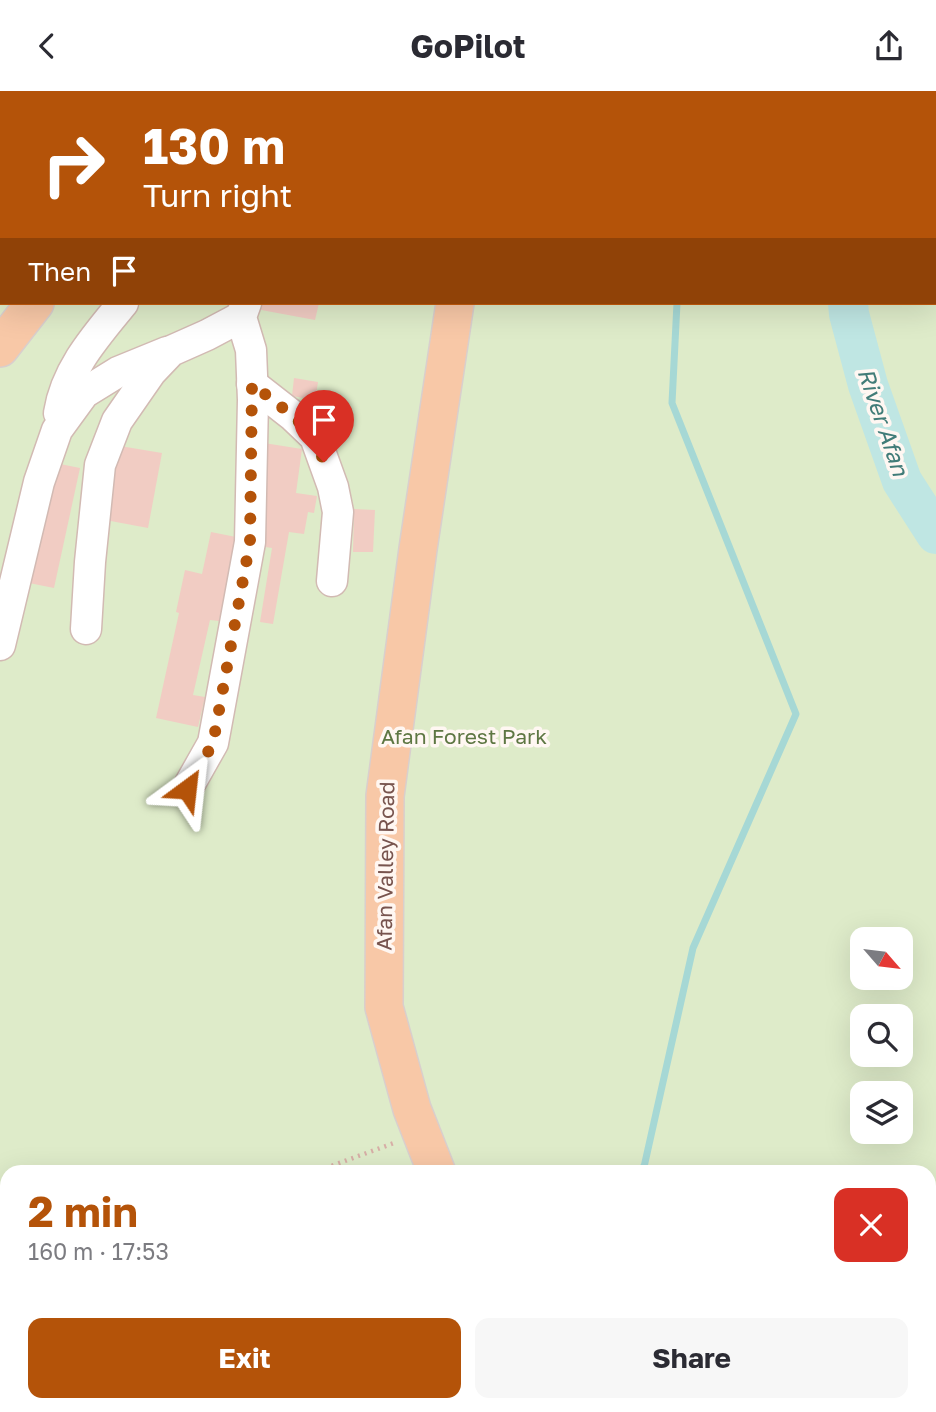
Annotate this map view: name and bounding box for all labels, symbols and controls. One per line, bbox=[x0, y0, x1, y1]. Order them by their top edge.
icon: back bbox=[28, 27, 66, 65]
text: GoPilot bbox=[410, 27, 526, 65]
icon: share bbox=[870, 27, 908, 65]
text: 130 m bbox=[143, 116, 285, 175]
icon: right bbox=[28, 119, 119, 210]
text: Turn right bbox=[143, 176, 292, 214]
icon: arrive bbox=[105, 252, 143, 290]
text: Then bbox=[28, 256, 91, 287]
water label: River Afan bbox=[852, 364, 916, 480]
pin bbox=[294, 390, 354, 462]
icon: arrive bbox=[305, 401, 343, 439]
park label: Afan Forest Park bbox=[381, 723, 547, 749]
position arrow bbox=[150, 752, 224, 826]
street label: Afan Valley Road bbox=[371, 781, 399, 951]
north arrow bbox=[850, 927, 914, 991]
map controls bbox=[850, 927, 913, 1144]
button: search bbox=[850, 1004, 913, 1067]
button: layers bbox=[850, 1081, 913, 1144]
text: 2 min bbox=[28, 1186, 138, 1236]
button: close bbox=[834, 1188, 908, 1262]
text: 160 m · 17:53 bbox=[28, 1237, 169, 1265]
button: Exit bbox=[28, 1318, 461, 1398]
button: Share bbox=[475, 1318, 908, 1398]

